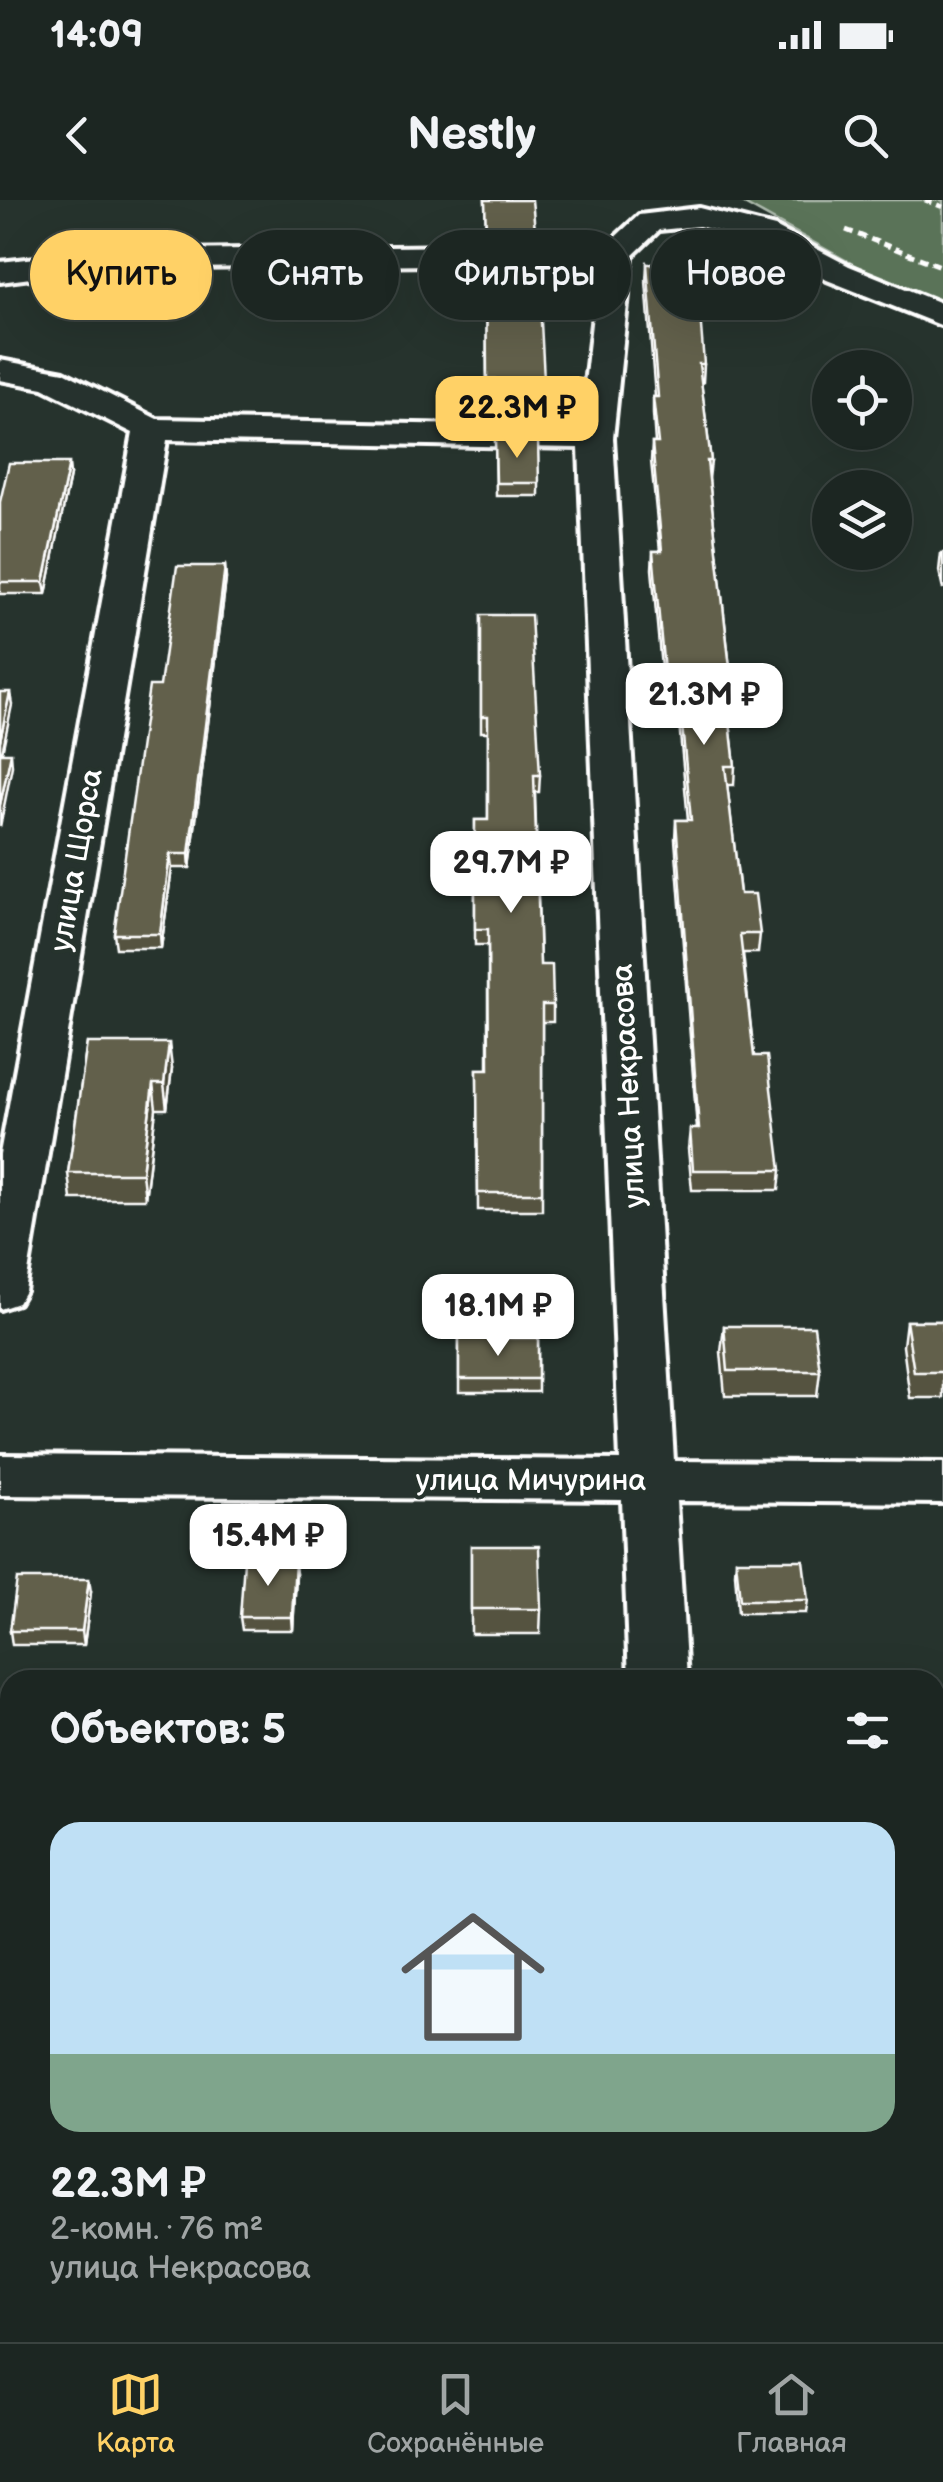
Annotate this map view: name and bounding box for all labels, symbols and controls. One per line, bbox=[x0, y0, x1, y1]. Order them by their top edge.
text: 14:09 bbox=[50, 13, 143, 58]
icon: back bbox=[50, 108, 105, 163]
text: Nestly bbox=[407, 108, 536, 163]
icon: search bbox=[838, 108, 893, 163]
chip: Купить bbox=[30, 230, 212, 320]
chip: Снять bbox=[232, 230, 399, 320]
chip: Фильтры bbox=[419, 230, 631, 320]
chip: Новое bbox=[651, 230, 821, 320]
map controls bbox=[812, 350, 912, 570]
button: locate bbox=[812, 350, 912, 450]
pin: 22.3M ₽ bbox=[425, 376, 609, 461]
text: 22.3M ₽ bbox=[458, 389, 576, 428]
button: layers bbox=[812, 470, 912, 570]
pin: 21.3M ₽ bbox=[612, 663, 796, 748]
text: 21.3M ₽ bbox=[648, 676, 760, 715]
street label: улица Щорса bbox=[43, 765, 111, 955]
pin: 29.7M ₽ bbox=[419, 831, 603, 916]
text: 29.7M ₽ bbox=[452, 844, 570, 883]
street label: улица Некрасова bbox=[605, 963, 653, 1209]
pin: 18.1M ₽ bbox=[406, 1274, 590, 1359]
text: 18.1M ₽ bbox=[444, 1287, 552, 1326]
street label: улица Мичурина bbox=[416, 1463, 647, 1499]
pin: 15.4M ₽ bbox=[176, 1504, 360, 1589]
text: 15.4M ₽ bbox=[212, 1517, 324, 1556]
icon: filters bbox=[840, 1703, 895, 1758]
text: Объектов: 5 bbox=[50, 1705, 286, 1756]
icon: home bbox=[383, 1887, 563, 2067]
text: 22.3M ₽ bbox=[50, 2159, 206, 2210]
text: 2-комн. · 76 m² bbox=[50, 2210, 263, 2249]
text: улица Некрасова bbox=[50, 2249, 311, 2288]
tab: Карта bbox=[96, 2367, 175, 2460]
tab: Сохранённые bbox=[367, 2367, 544, 2460]
tab: Главная bbox=[736, 2367, 847, 2460]

